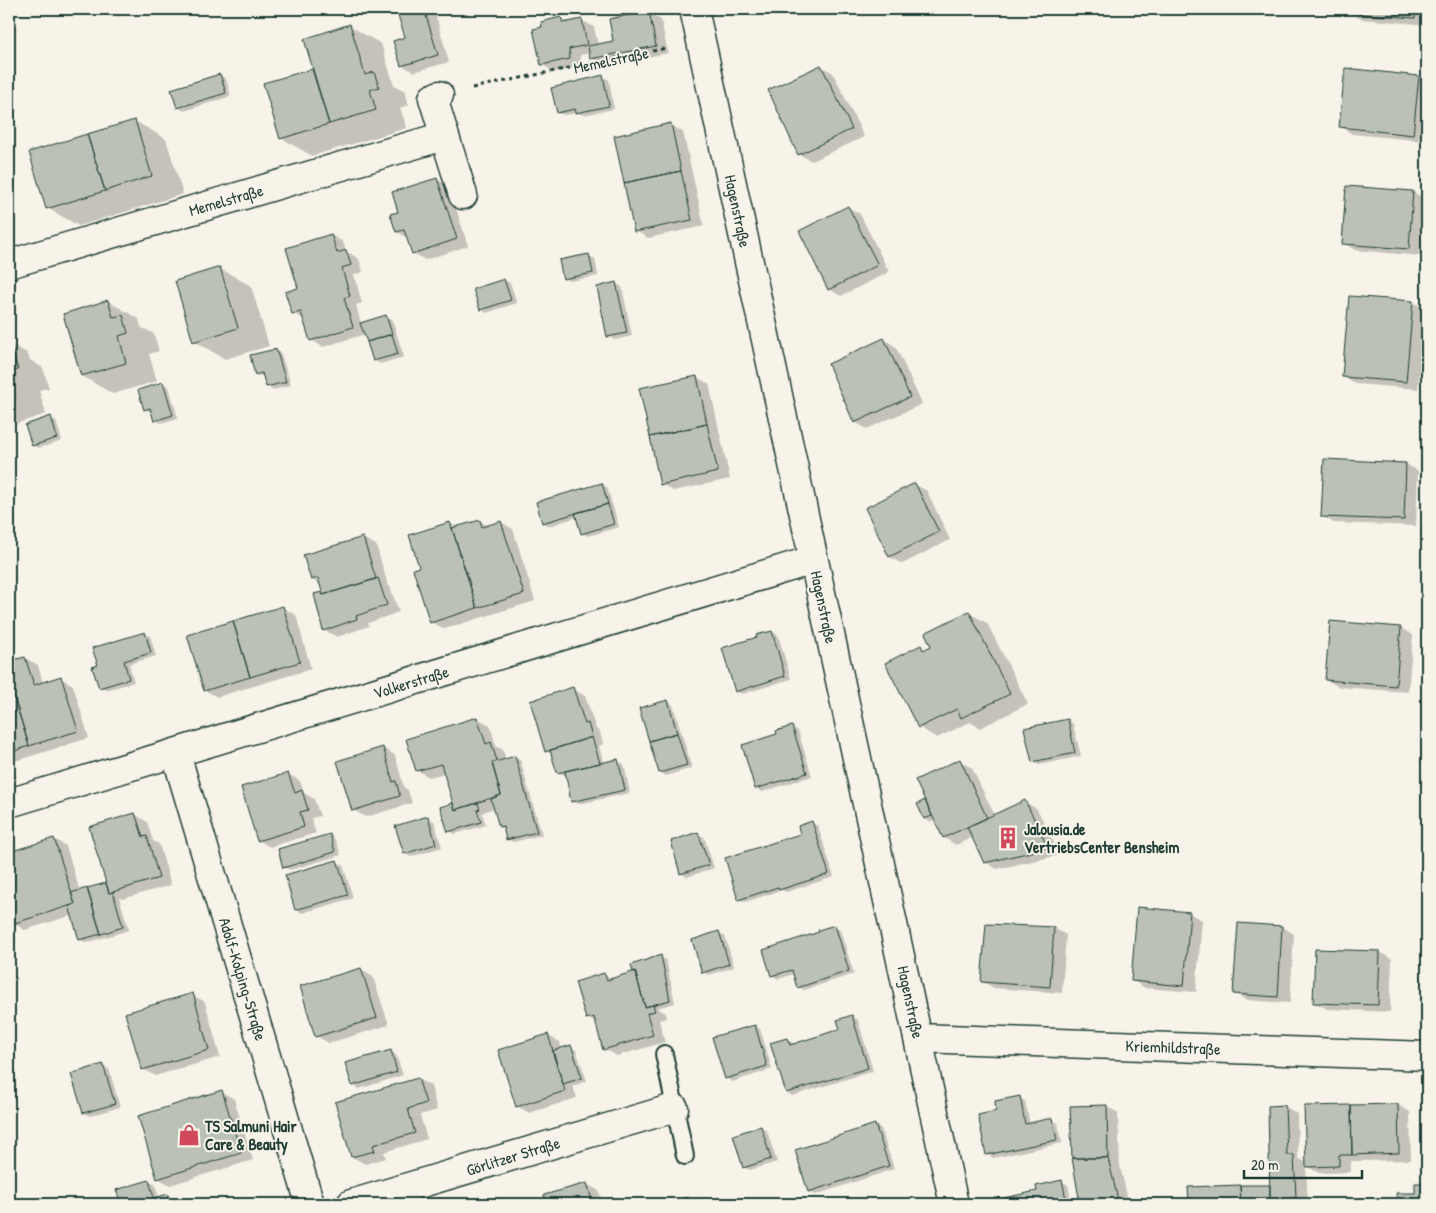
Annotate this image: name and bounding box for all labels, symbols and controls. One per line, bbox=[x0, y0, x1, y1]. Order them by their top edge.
street label: Memelstraße bbox=[571, 41, 651, 79]
street label: Hagenstraße bbox=[720, 173, 757, 250]
street label: Memelstraße bbox=[186, 179, 266, 221]
street label: Hagenstraße bbox=[806, 569, 843, 646]
street label: Volkerstraße bbox=[371, 660, 452, 704]
place label: Jalousia.de VertriebsCenter Bensheim bbox=[1024, 818, 1180, 858]
building icon: Jalousia.de VertriebsCenter Bensheim bbox=[995, 825, 1021, 851]
street label: Adolf-Kolping-Straße bbox=[214, 915, 272, 1044]
street label: Hagenstraße bbox=[893, 964, 930, 1041]
street label: Kriemhildstraße bbox=[1125, 1034, 1222, 1060]
place label: TS Salmuni Hair Care & Beauty bbox=[204, 1115, 298, 1156]
shop icon: TS Salmuni Hair Care & Beauty bbox=[176, 1122, 202, 1148]
street label: Görlitzer Straße bbox=[463, 1131, 563, 1181]
scale bar bbox=[1244, 1148, 1361, 1180]
text: 20 m bbox=[1251, 1154, 1278, 1175]

